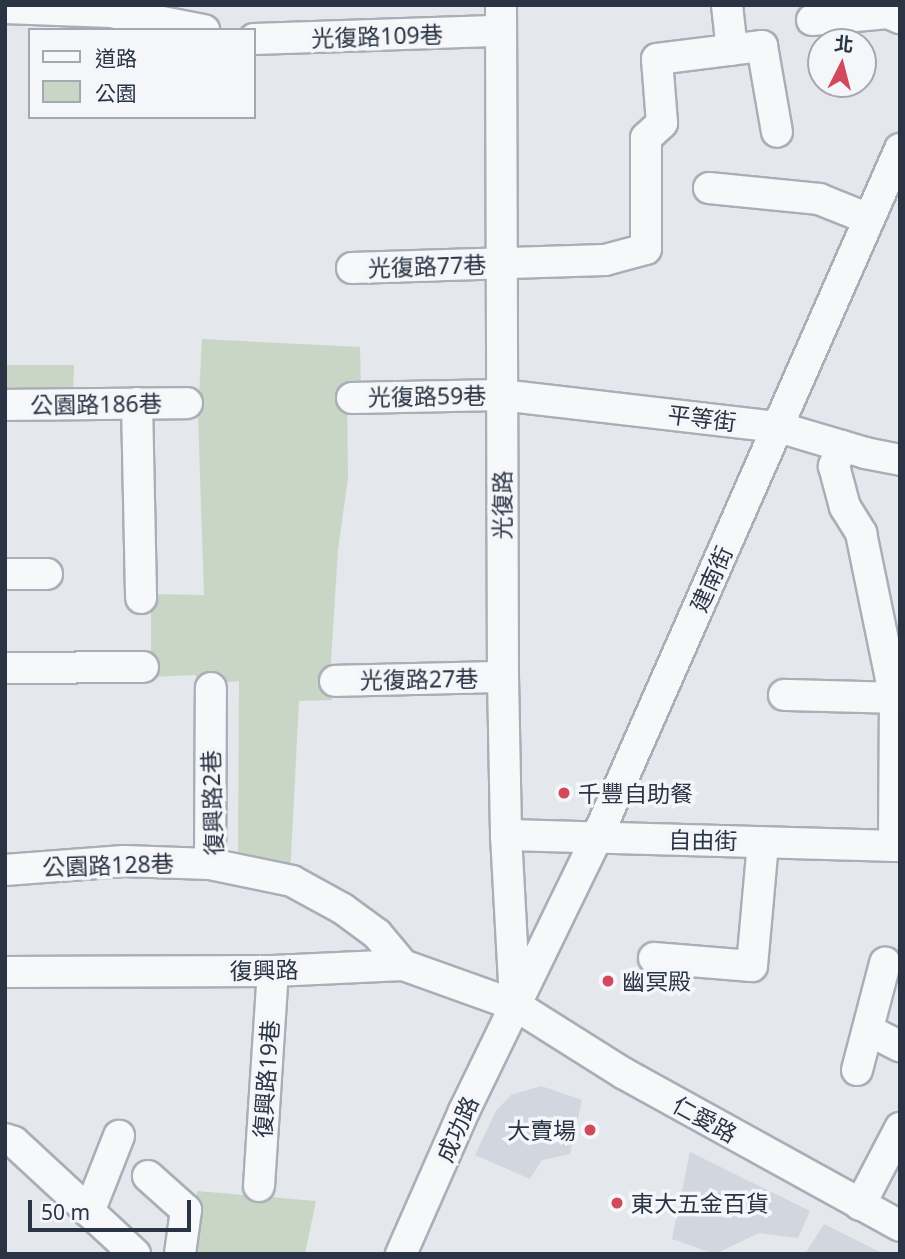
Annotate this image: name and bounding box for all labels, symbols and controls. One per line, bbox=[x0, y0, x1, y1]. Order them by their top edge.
street label: 光復路109巷 bbox=[311, 20, 443, 52]
legend bbox=[28, 28, 256, 119]
north arrow bbox=[807, 28, 877, 98]
text: 北 bbox=[833, 30, 855, 58]
text: 道路 bbox=[95, 44, 137, 72]
text: 公園 bbox=[95, 79, 137, 107]
street label: 光復路77巷 bbox=[367, 250, 487, 282]
street label: 光復路59巷 bbox=[368, 381, 486, 411]
street label: 公園路186巷 bbox=[30, 389, 162, 419]
street label: 平等街 bbox=[666, 400, 738, 436]
street label: 光復路 bbox=[488, 471, 516, 539]
street label: 建南街 bbox=[684, 542, 738, 616]
street label: 光復路27巷 bbox=[360, 664, 478, 694]
street label: 復興路2巷 bbox=[196, 750, 228, 856]
place label: 千豐自助餐 bbox=[578, 779, 693, 807]
marker: 千豐自助餐 bbox=[556, 785, 572, 801]
street label: 自由街 bbox=[668, 826, 738, 854]
street label: 公園路128巷 bbox=[42, 849, 174, 881]
street label: 復興路 bbox=[229, 956, 299, 984]
place label: 幽冥殿 bbox=[622, 967, 691, 995]
marker: 幽冥殿 bbox=[600, 973, 616, 989]
street label: 復興路19巷 bbox=[248, 1019, 284, 1139]
street label: 仁愛路 bbox=[668, 1090, 742, 1148]
street label: 成功路 bbox=[430, 1092, 484, 1166]
place label: 大賣場 bbox=[507, 1116, 576, 1144]
marker: 大賣場 bbox=[582, 1122, 598, 1138]
scale bar bbox=[32, 1186, 194, 1230]
place label: 東大五金百貨 bbox=[631, 1189, 769, 1217]
marker: 東大五金百貨 bbox=[609, 1195, 625, 1211]
text: 50 m bbox=[41, 1198, 90, 1226]

